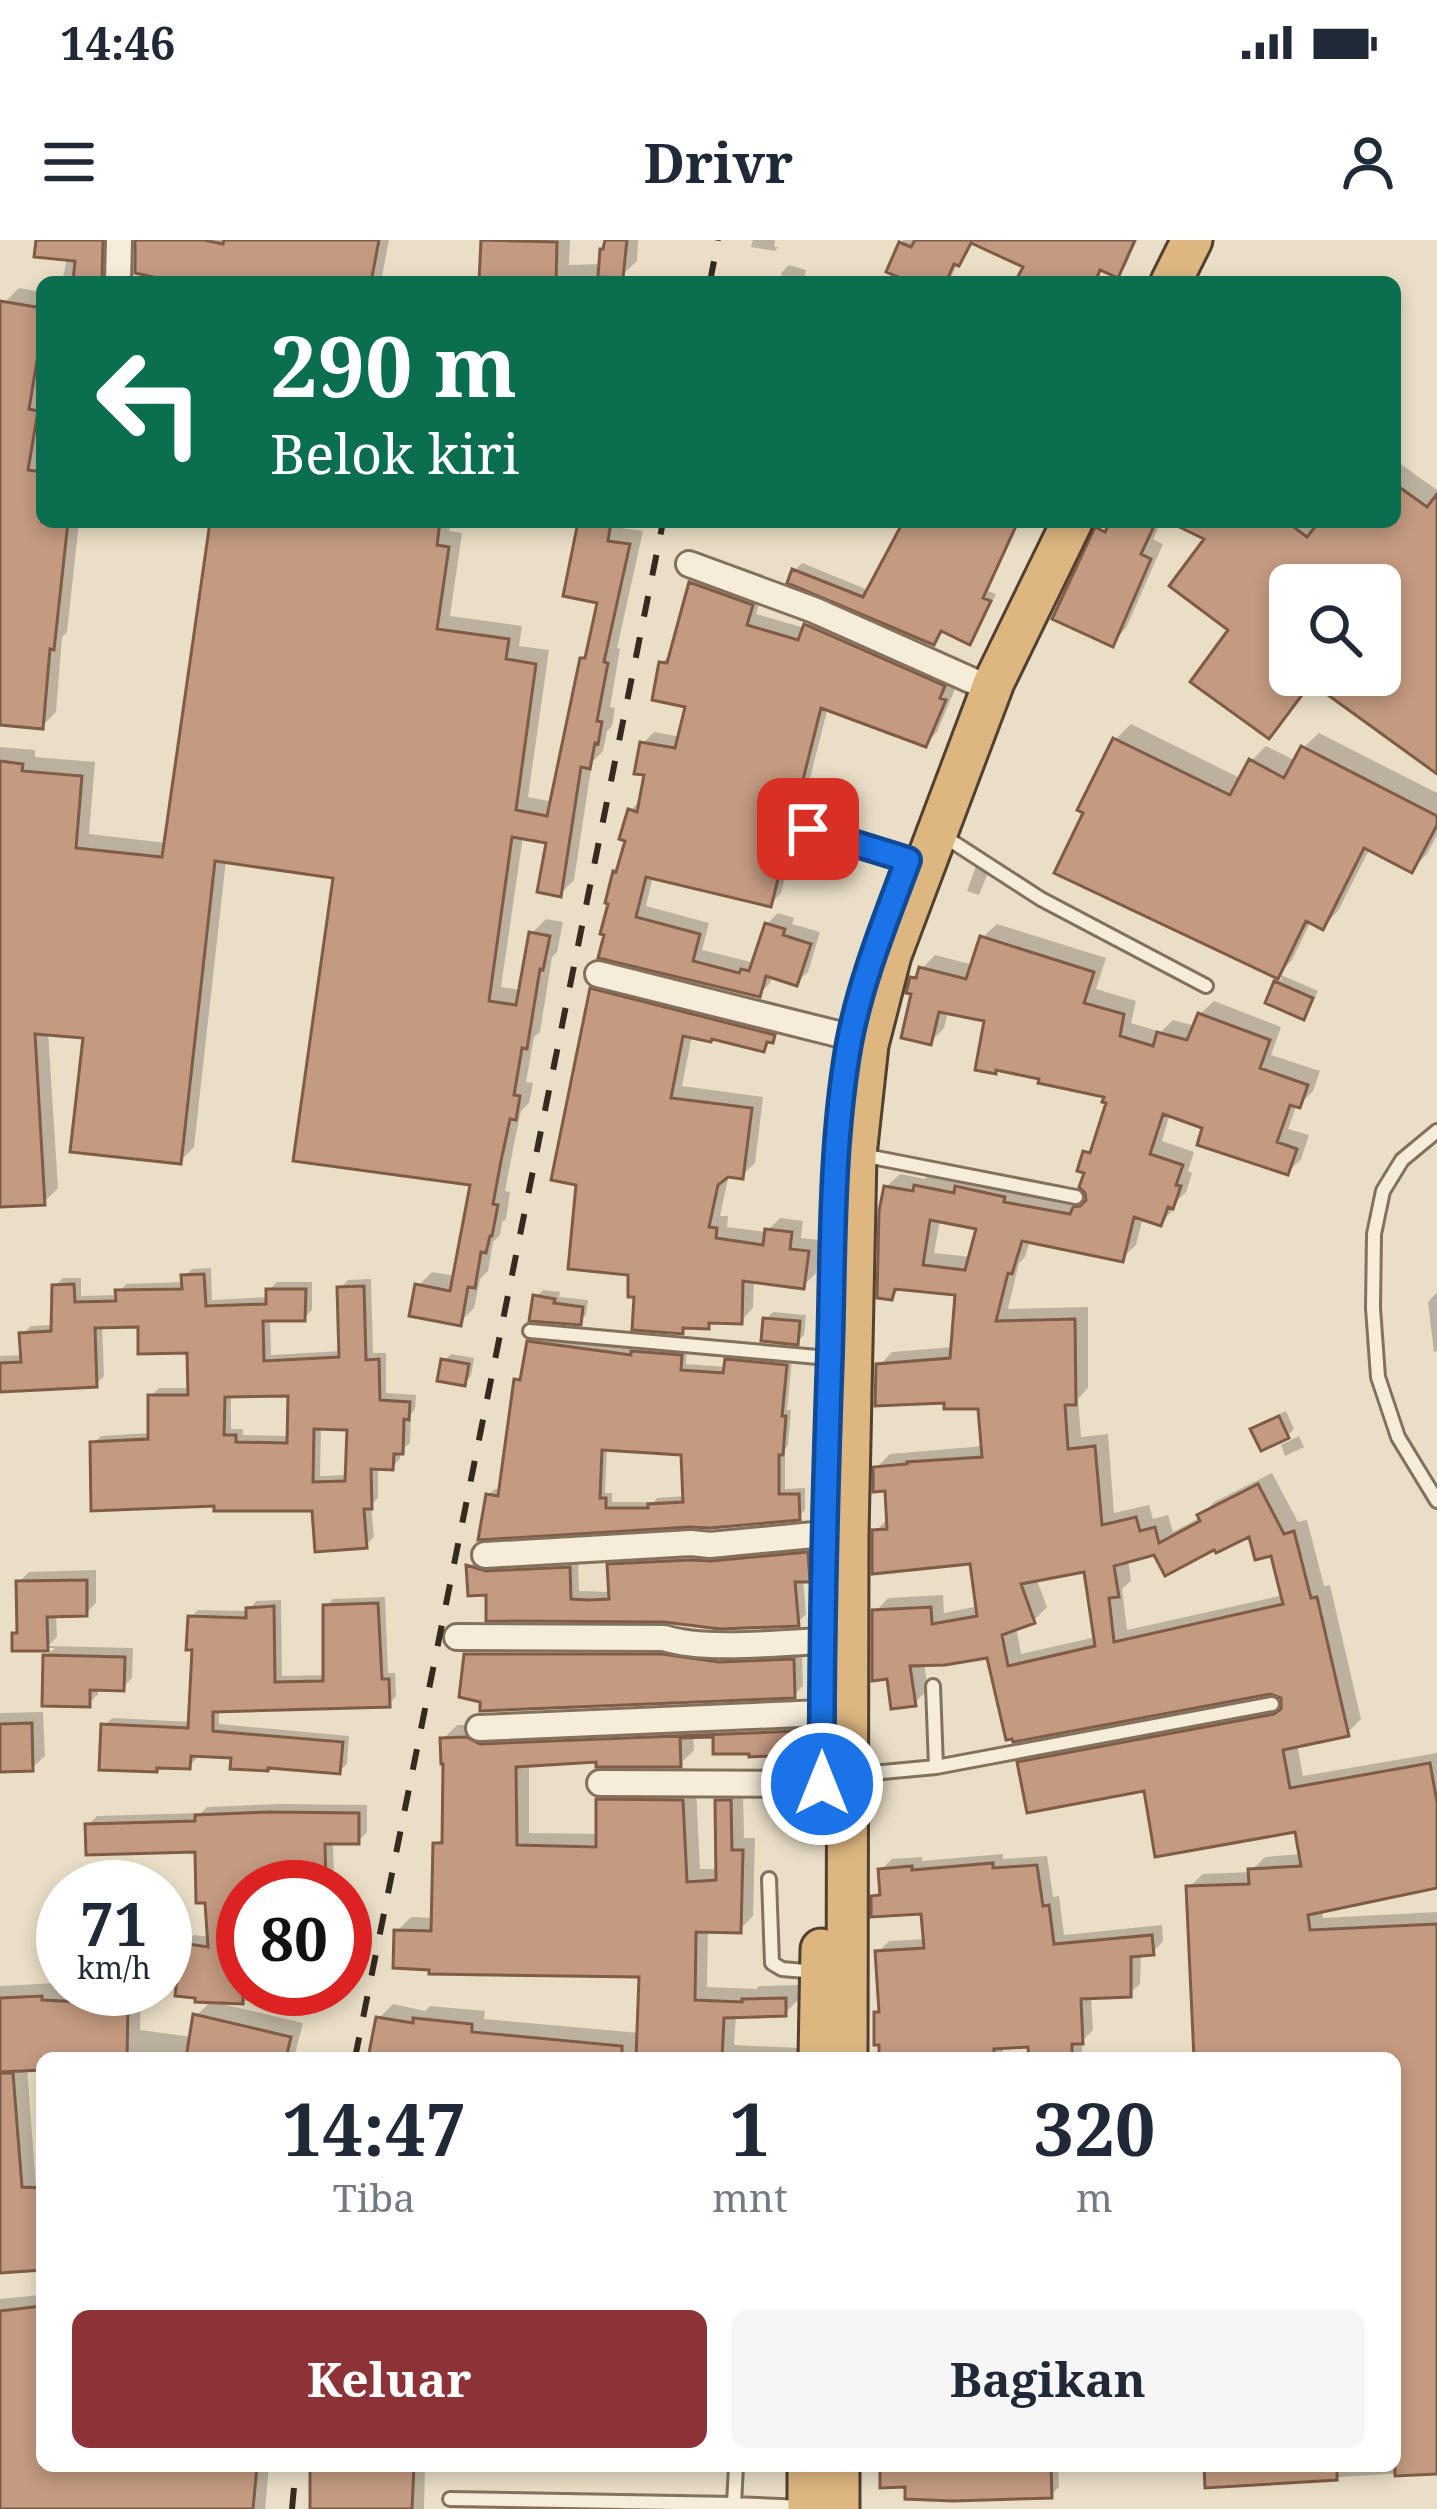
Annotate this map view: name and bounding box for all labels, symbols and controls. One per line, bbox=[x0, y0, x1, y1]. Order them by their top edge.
text: 14:46 bbox=[60, 12, 175, 73]
text: Drivr bbox=[644, 125, 793, 199]
icon: menu bbox=[36, 129, 102, 195]
icon: person bbox=[1335, 129, 1401, 195]
text: 290 m bbox=[270, 307, 517, 422]
icon: left bbox=[72, 324, 228, 480]
text: Belok kiri bbox=[270, 416, 519, 490]
map controls bbox=[1269, 564, 1401, 696]
button: search bbox=[1269, 564, 1401, 696]
pin bbox=[757, 778, 859, 880]
icon: arrive bbox=[775, 796, 841, 862]
position arrow bbox=[759, 1721, 885, 1847]
speed limit sign: 80 bbox=[216, 1860, 372, 2016]
text: 71 bbox=[80, 1882, 148, 1964]
text: km/h bbox=[77, 1947, 151, 1988]
text: 14:47 bbox=[282, 2079, 466, 2177]
text: 1 bbox=[729, 2079, 770, 2177]
text: 320 bbox=[1033, 2079, 1155, 2177]
text: Tiba bbox=[333, 2170, 415, 2223]
text: mnt bbox=[712, 2170, 788, 2223]
text: m bbox=[1076, 2170, 1113, 2223]
button: Keluar bbox=[72, 2310, 707, 2448]
button: Bagikan bbox=[731, 2310, 1365, 2448]

